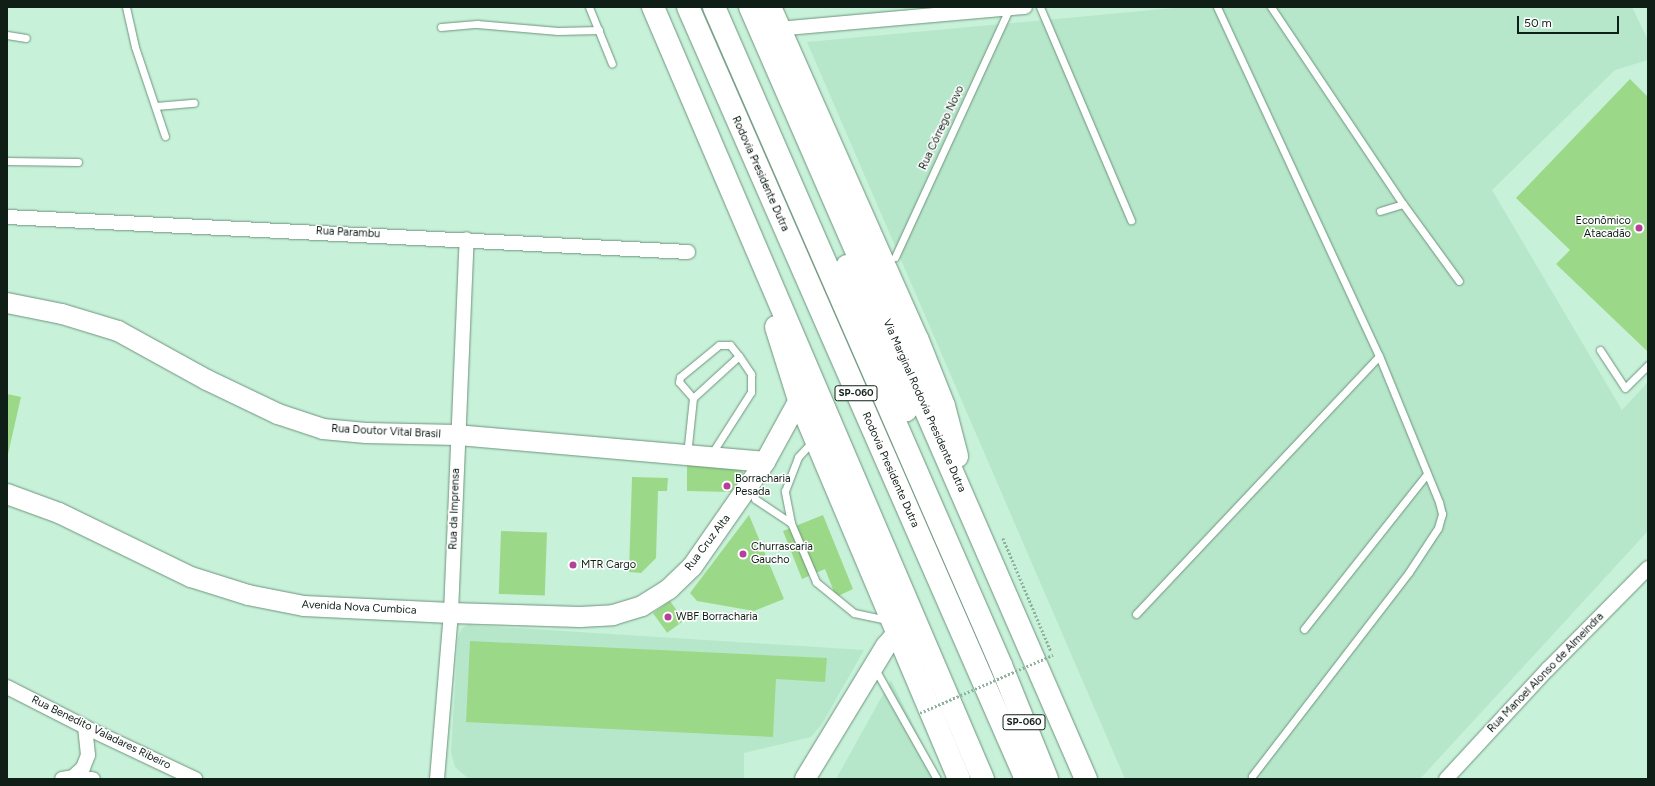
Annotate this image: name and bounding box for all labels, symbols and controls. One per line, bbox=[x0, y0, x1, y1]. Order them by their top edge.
scale bar bbox=[1519, 8, 1621, 34]
text: 50 m bbox=[1524, 16, 1552, 30]
street label: Rua Córrego Novo bbox=[917, 84, 967, 172]
street label: Rodovia Presidente Dutra bbox=[729, 114, 791, 234]
place label: Econômico Atacadão bbox=[1575, 215, 1631, 241]
marker: Econômico Atacadão bbox=[1634, 223, 1644, 233]
street label: Rua Parambu bbox=[315, 225, 381, 241]
street label: Via Marginal Rodovia Presidente Dutra bbox=[880, 317, 968, 495]
road number: SP-060 bbox=[834, 385, 878, 401]
street label: Rodovia Presidente Dutra bbox=[859, 410, 921, 530]
street label: Rua Doutor Vital Brasil bbox=[331, 423, 441, 441]
street label: Rua da Imprensa bbox=[447, 468, 463, 550]
place label: Borracharia Pesada bbox=[735, 473, 791, 499]
marker: Borracharia Pesada bbox=[722, 481, 732, 491]
street label: Rua Cruz Alta bbox=[683, 512, 733, 574]
place label: Churrascaria Gaucho bbox=[751, 541, 813, 567]
marker: Churrascaria Gaucho bbox=[738, 549, 748, 559]
place label: MTR Cargo bbox=[581, 558, 636, 572]
marker: MTR Cargo bbox=[568, 560, 578, 570]
street label: Avenida Nova Cumbica bbox=[301, 598, 417, 618]
place label: WBF Borracharia bbox=[676, 610, 758, 624]
street label: Rua Manoel Alonso de Almeindra bbox=[1485, 610, 1607, 736]
marker: WBF Borracharia bbox=[663, 612, 673, 622]
street label: Rua Benedito Valadares Ribeiro bbox=[29, 693, 173, 773]
road number: SP-060 bbox=[1002, 714, 1046, 730]

